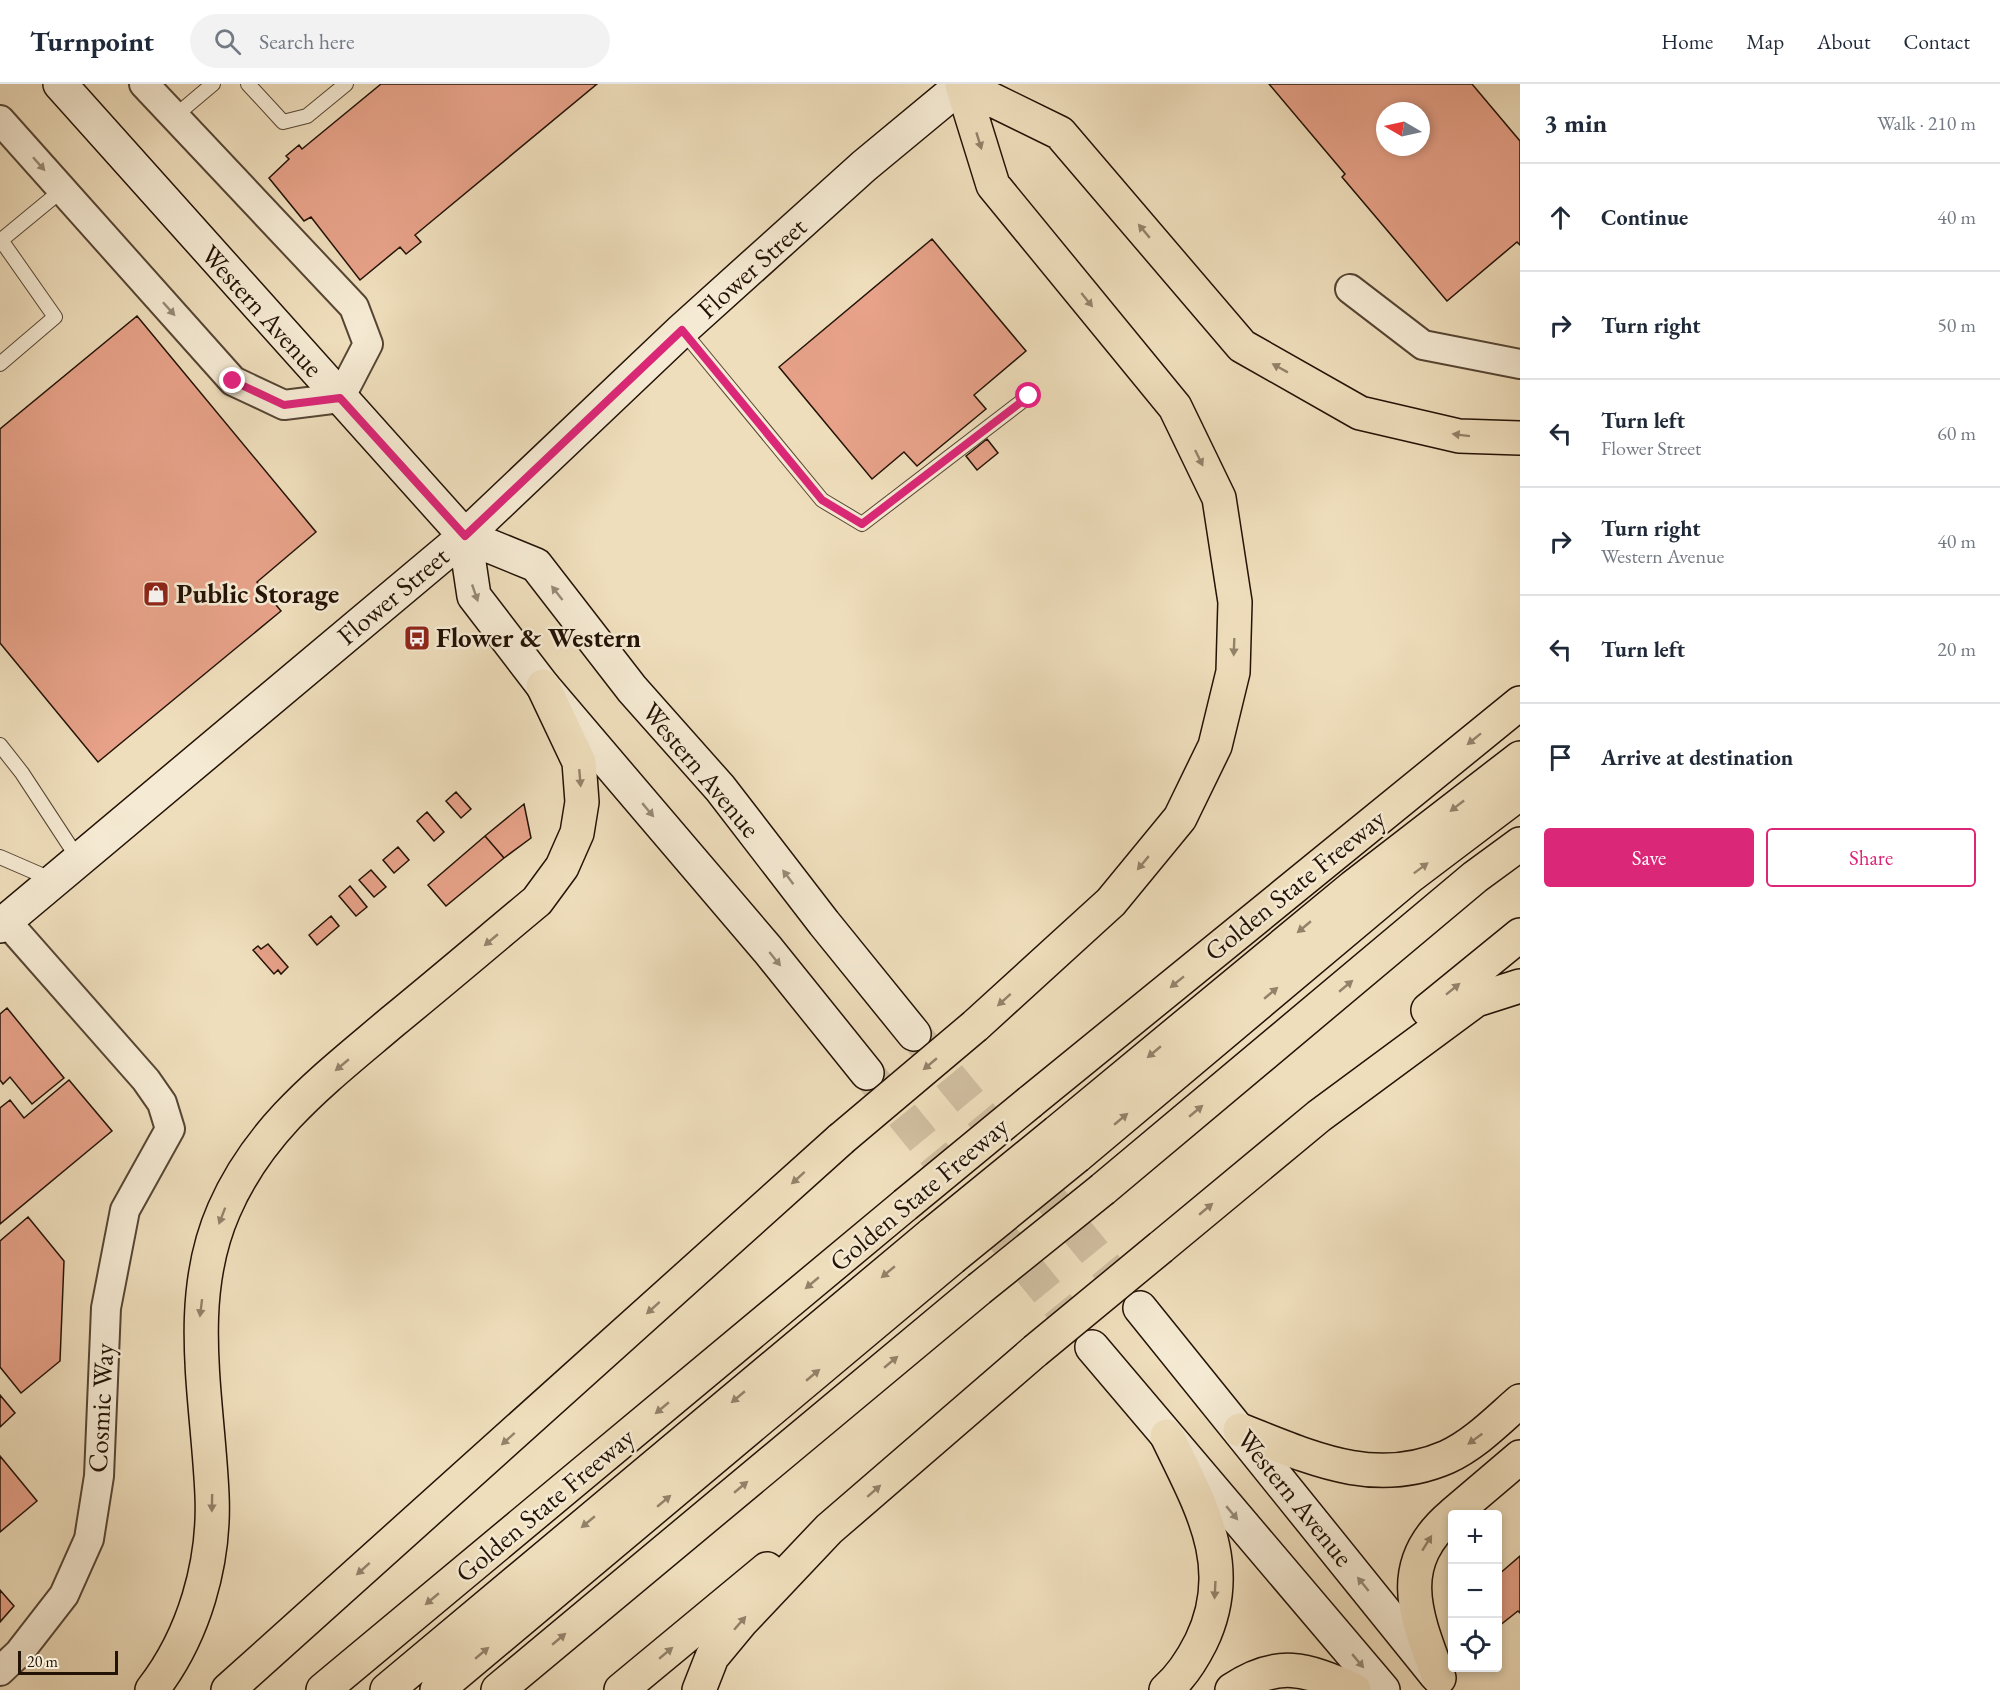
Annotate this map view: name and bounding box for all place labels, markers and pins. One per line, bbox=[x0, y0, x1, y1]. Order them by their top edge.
place label: Public Storage bbox=[176, 576, 339, 611]
shop icon: Public Storage bbox=[141, 579, 171, 609]
place label: Flower & Western bbox=[436, 620, 641, 655]
bus stop icon: Flower & Western bbox=[402, 623, 432, 653]

